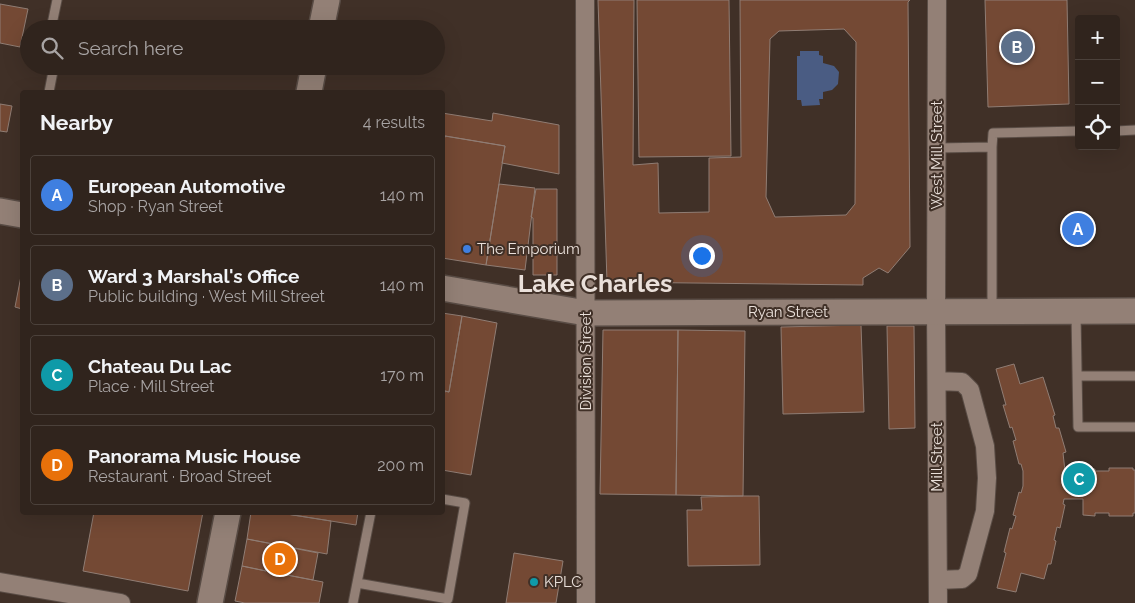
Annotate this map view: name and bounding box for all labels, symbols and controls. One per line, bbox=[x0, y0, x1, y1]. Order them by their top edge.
map controls bbox=[1075, 15, 1120, 150]
button: + bbox=[1075, 15, 1120, 60]
search box bbox=[20, 20, 445, 75]
pin: B bbox=[1001, 28, 1033, 66]
icon: search bbox=[38, 34, 66, 62]
text: Search here bbox=[78, 37, 184, 59]
button: − bbox=[1075, 60, 1120, 105]
street label: West Mill Street bbox=[928, 100, 946, 210]
button: locate bbox=[1075, 105, 1120, 150]
text: Nearby bbox=[40, 110, 113, 135]
text: 4 results bbox=[363, 113, 425, 132]
text: European Automotive bbox=[88, 175, 285, 197]
text: A bbox=[52, 186, 62, 205]
text: 140 m bbox=[380, 186, 424, 205]
text: Shop · Ryan Street bbox=[88, 197, 223, 216]
pin: A bbox=[1062, 210, 1094, 248]
place label: The Emporium bbox=[477, 240, 580, 258]
marker: The Emporium bbox=[461, 243, 473, 255]
your location bbox=[689, 243, 715, 269]
text: Ward 3 Marshal's Office bbox=[88, 265, 299, 287]
district label: Lake Charles bbox=[518, 268, 672, 298]
text: B bbox=[52, 276, 62, 295]
text: 140 m bbox=[380, 276, 424, 295]
text: Public building · West Mill Street bbox=[88, 287, 325, 306]
street label: Ryan Street bbox=[748, 303, 828, 321]
street label: Division Street bbox=[577, 312, 595, 410]
text: Chateau Du Lac bbox=[88, 355, 232, 377]
text: C bbox=[52, 366, 62, 385]
text: 170 m bbox=[380, 366, 424, 385]
text: Place · Mill Street bbox=[88, 377, 214, 396]
street label: Mill Street bbox=[928, 422, 946, 492]
text: Panorama Music House bbox=[88, 445, 301, 467]
text: D bbox=[51, 456, 63, 475]
text: 200 m bbox=[377, 456, 424, 475]
pin: C bbox=[1063, 460, 1095, 498]
text: Restaurant · Broad Street bbox=[88, 467, 272, 486]
pin: D bbox=[264, 540, 296, 578]
place label: KPLC bbox=[544, 573, 582, 591]
marker: KPLC bbox=[528, 576, 540, 588]

